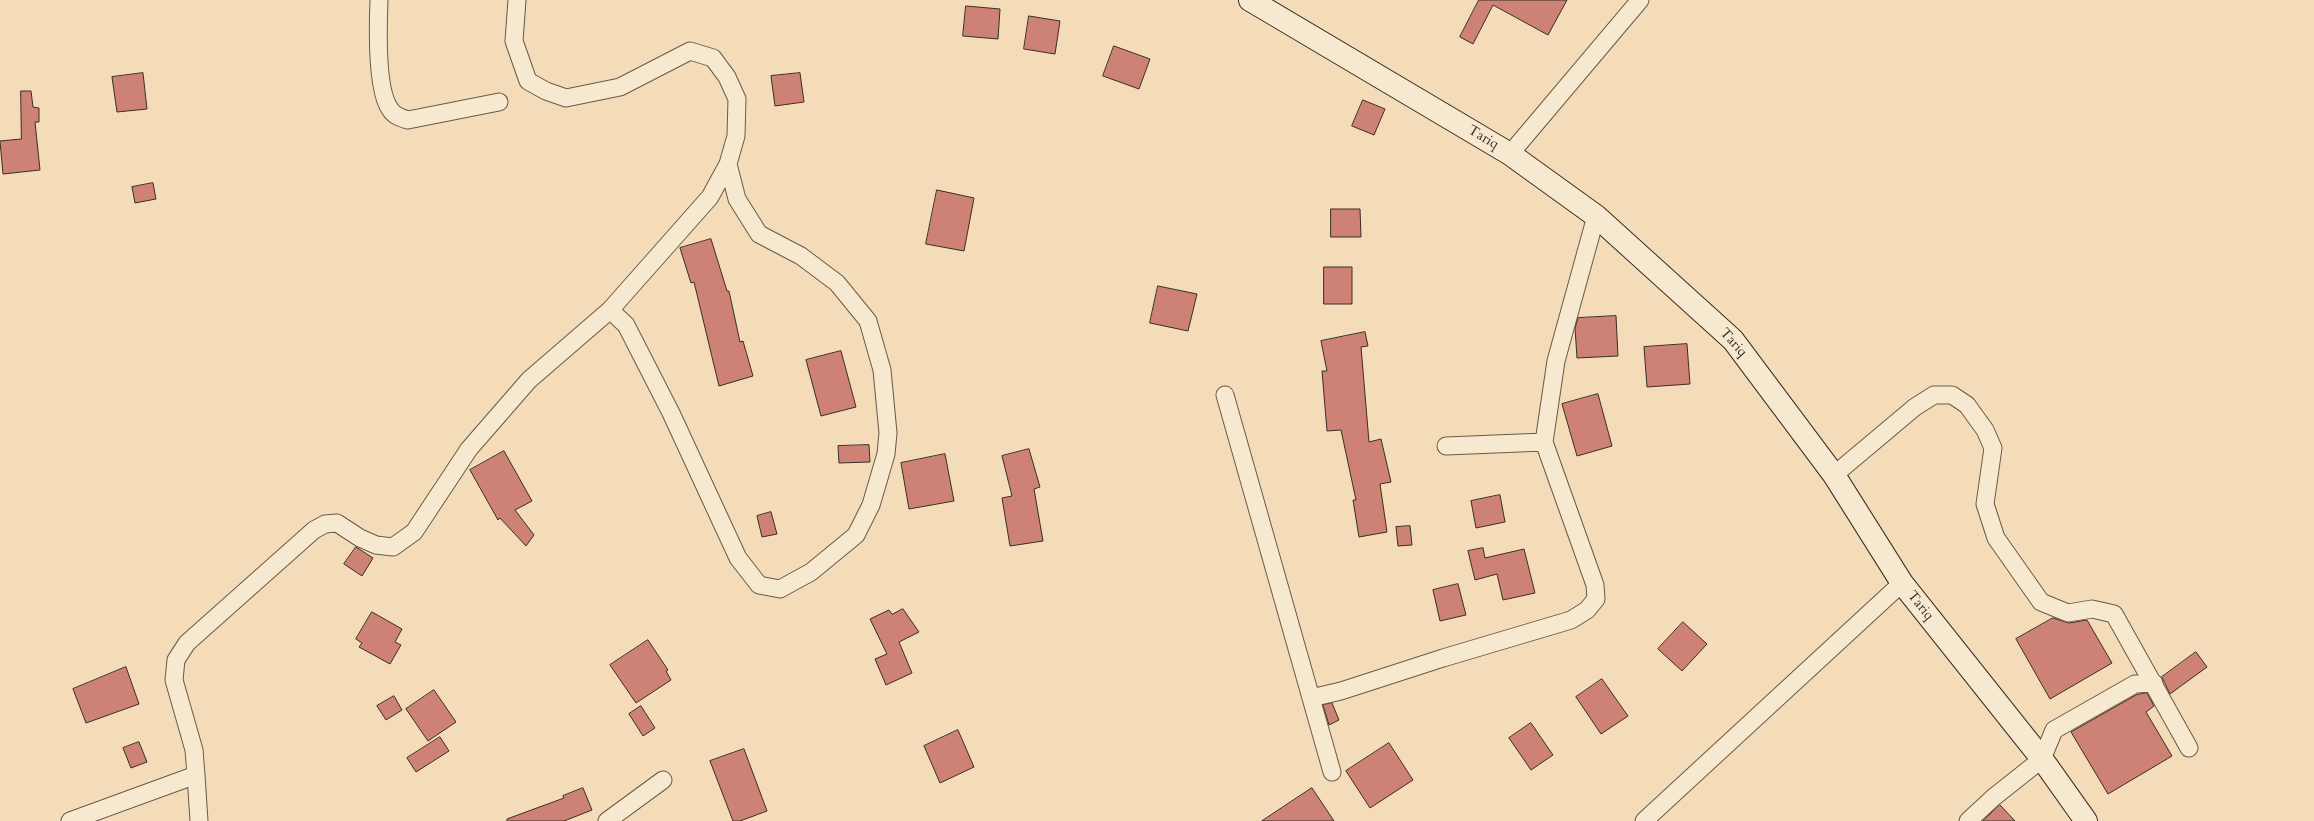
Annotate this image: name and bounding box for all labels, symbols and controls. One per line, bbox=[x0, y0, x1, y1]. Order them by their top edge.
street label: Tariq bbox=[1465, 122, 1501, 154]
street label: Tariq bbox=[1716, 325, 1750, 361]
street label: Tariq bbox=[1903, 588, 1937, 624]

